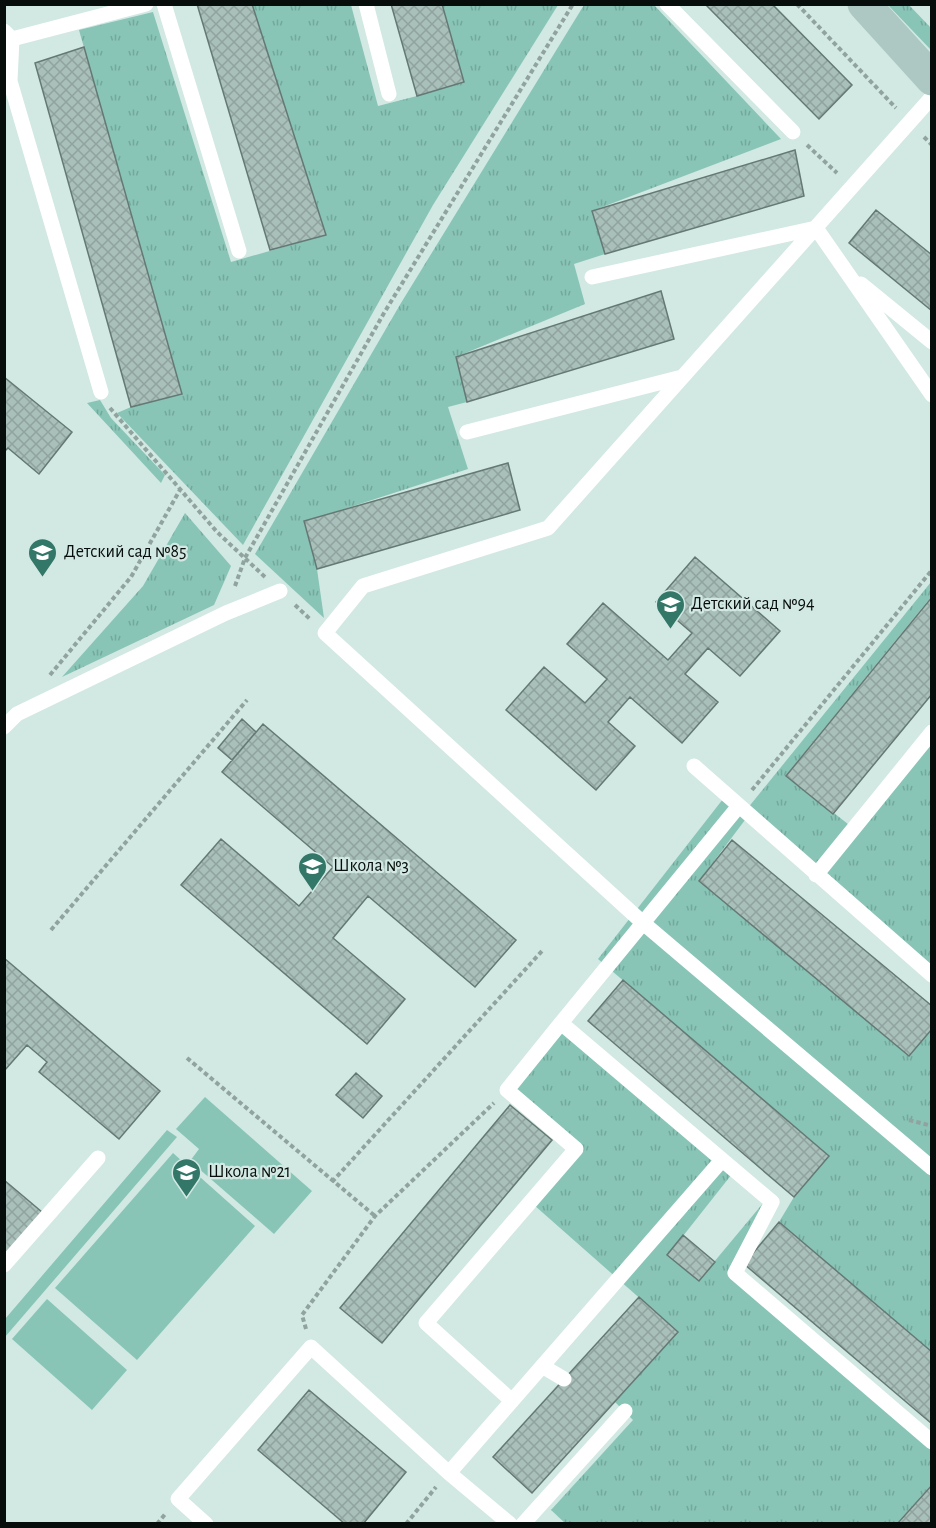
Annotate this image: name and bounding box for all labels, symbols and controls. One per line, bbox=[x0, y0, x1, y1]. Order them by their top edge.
school or university icon: Детский сад №85 bbox=[27, 536, 59, 578]
place label: Детский сад №85 bbox=[64, 543, 187, 561]
school or university icon: Детский сад №94 bbox=[654, 588, 686, 630]
place label: Детский сад №94 bbox=[691, 595, 815, 613]
school or university icon: Школа №3 bbox=[296, 850, 328, 892]
place label: Школа №3 bbox=[333, 857, 409, 875]
school or university icon: Школа №21 bbox=[171, 1156, 203, 1198]
place label: Школа №21 bbox=[208, 1163, 291, 1181]

